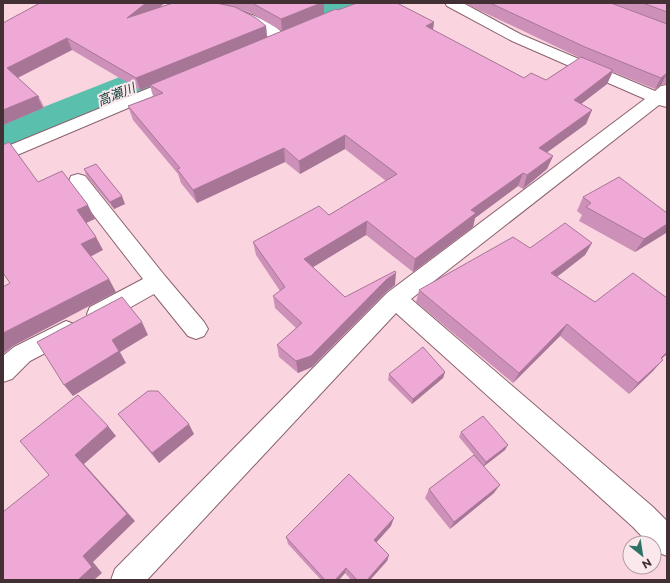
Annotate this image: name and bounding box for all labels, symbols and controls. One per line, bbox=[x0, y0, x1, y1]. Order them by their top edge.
water label: 高瀬川 bbox=[95, 79, 139, 109]
north arrow bbox=[622, 535, 662, 575]
text: N bbox=[640, 555, 654, 572]

